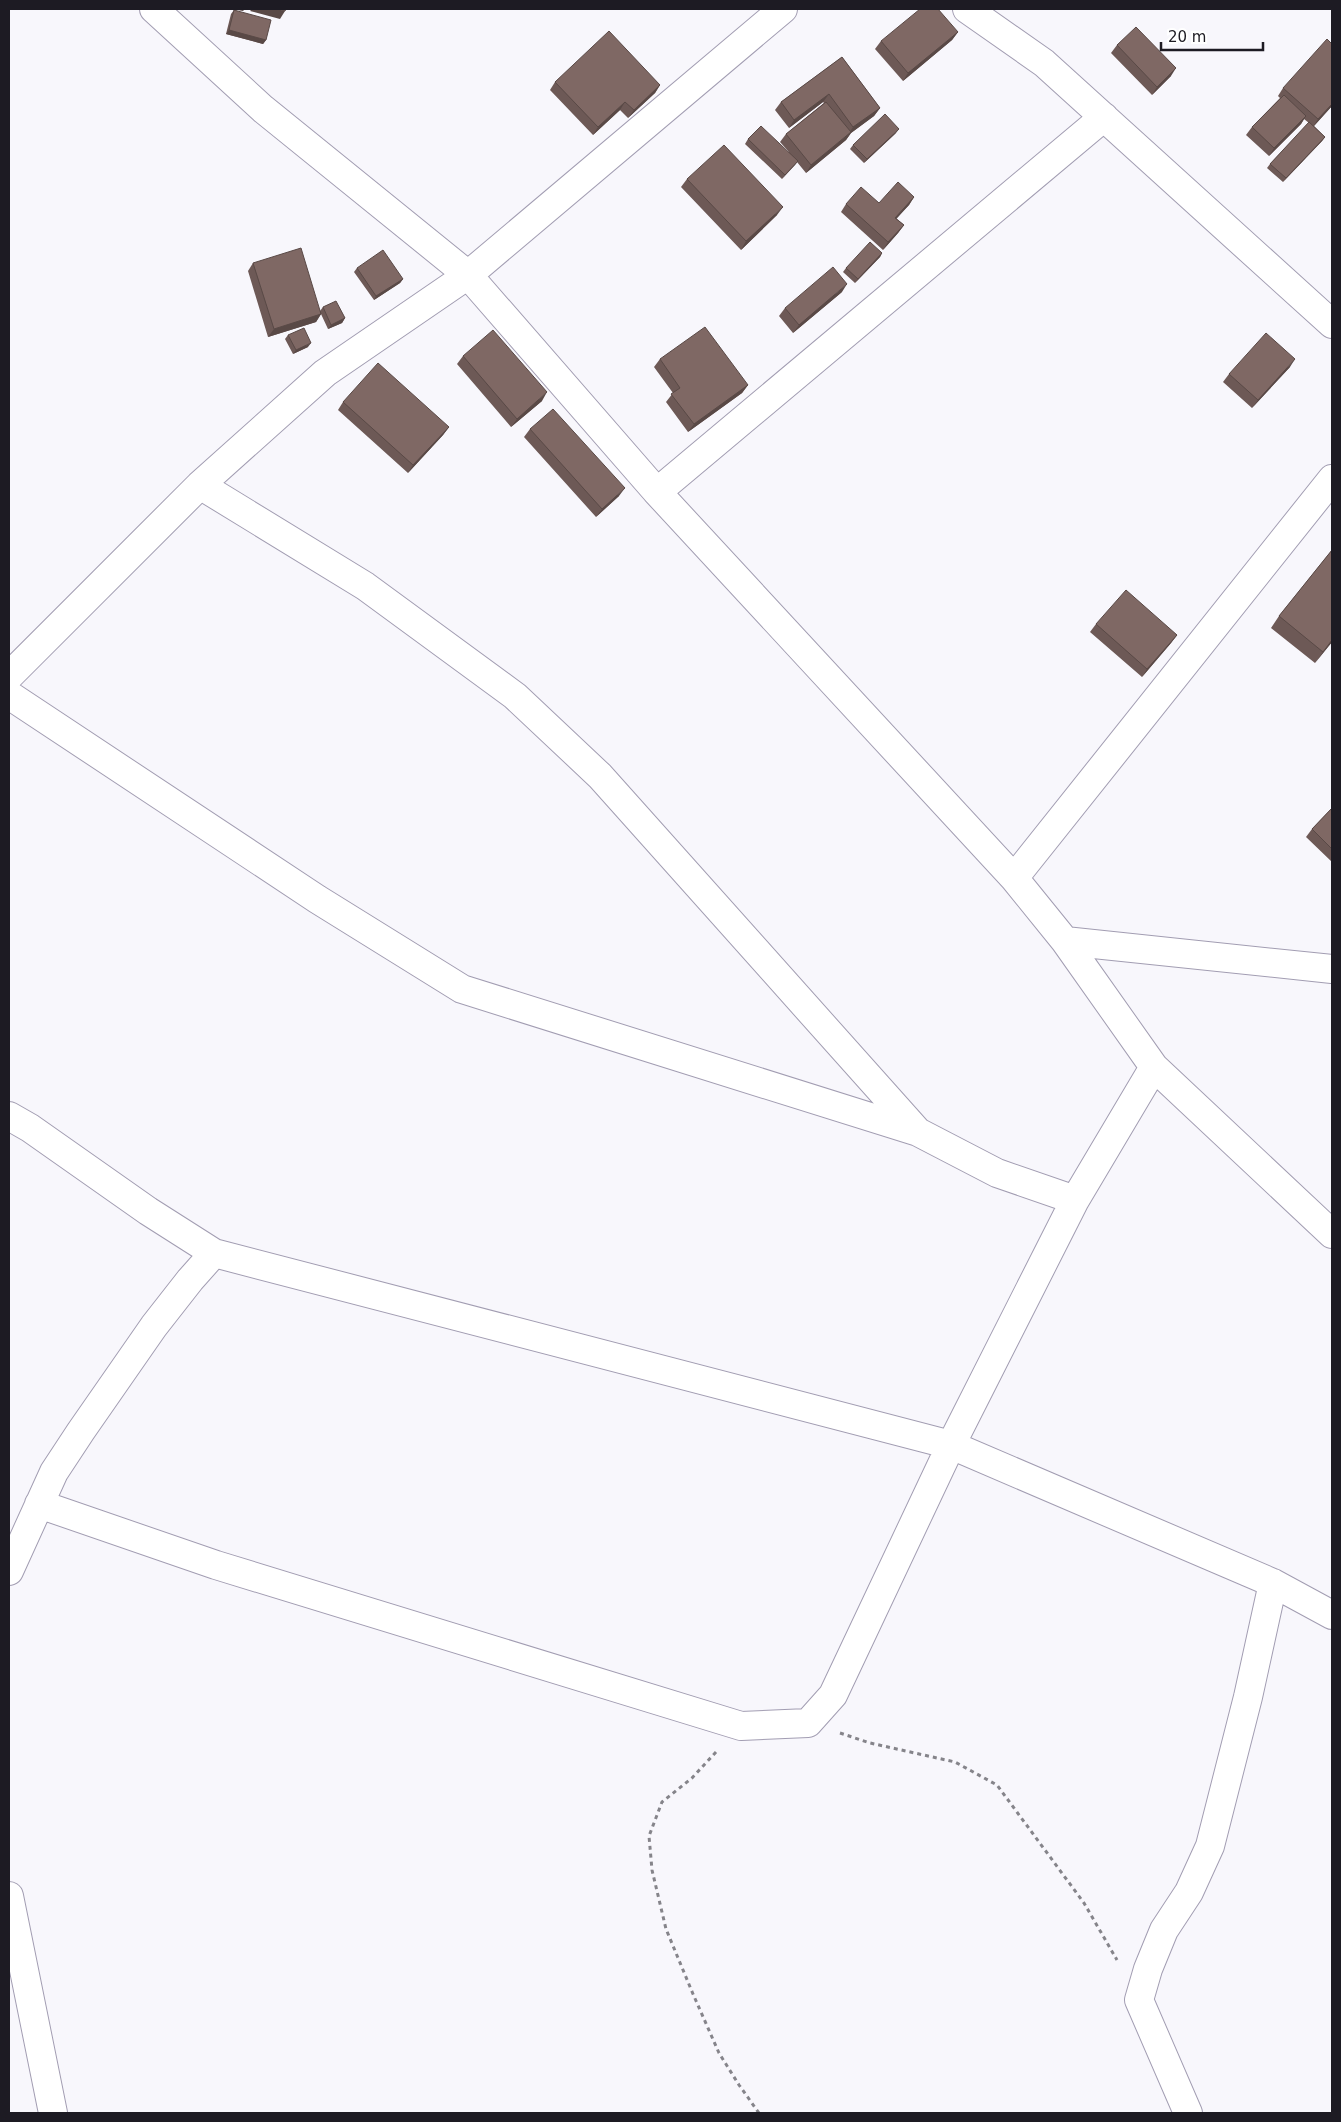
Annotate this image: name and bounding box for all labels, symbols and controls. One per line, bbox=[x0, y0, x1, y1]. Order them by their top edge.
scale bar bbox=[1161, 20, 1264, 52]
text: 20 m bbox=[1168, 28, 1206, 46]

